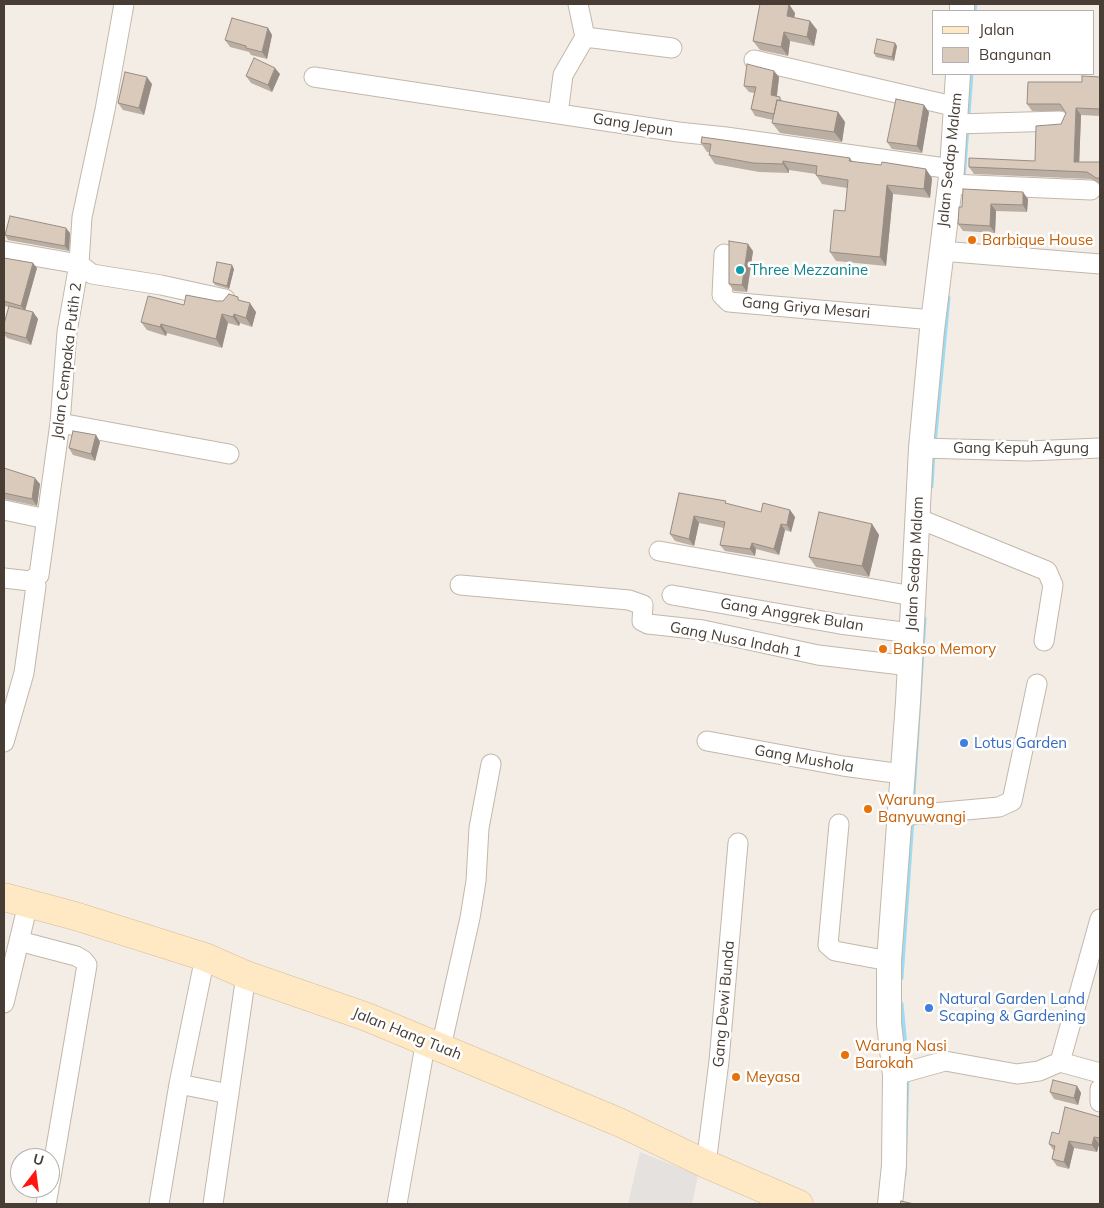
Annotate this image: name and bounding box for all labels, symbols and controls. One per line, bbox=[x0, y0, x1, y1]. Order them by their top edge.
legend bbox=[932, 10, 1094, 75]
text: Jalan bbox=[979, 20, 1014, 39]
text: Bangunan bbox=[979, 45, 1051, 64]
street label: Jalan Sedap Malam bbox=[934, 92, 966, 228]
street label: Gang Jepun bbox=[591, 110, 675, 140]
place label: Barbique House bbox=[982, 231, 1093, 249]
marker: Barbique House bbox=[966, 234, 978, 246]
place label: Three Mezzanine bbox=[750, 261, 868, 279]
marker: Three Mezzanine bbox=[734, 264, 746, 276]
street label: Jalan Cempaka Putih 2 bbox=[48, 282, 86, 440]
street label: Gang Griya Mesari bbox=[741, 293, 871, 323]
street label: Gang Kepuh Agung bbox=[953, 439, 1089, 457]
street label: Jalan Sedap Malam bbox=[902, 496, 928, 632]
street label: Gang Anggrek Bulan bbox=[719, 595, 865, 635]
street label: Gang Nusa Indah 1 bbox=[668, 618, 804, 662]
place label: Bakso Memory bbox=[893, 640, 996, 658]
marker: Bakso Memory bbox=[877, 643, 889, 655]
place label: Lotus Garden bbox=[974, 734, 1067, 752]
marker: Lotus Garden bbox=[958, 737, 970, 749]
street label: Gang Mushola bbox=[753, 741, 855, 777]
place label: Warung Banyuwangi bbox=[878, 791, 966, 826]
marker: Warung Banyuwangi bbox=[862, 803, 874, 815]
street label: Gang Dewi Bunda bbox=[709, 940, 739, 1068]
place label: Natural Garden Land Scaping & Gardening bbox=[939, 990, 1086, 1025]
marker: Natural Garden Land Scaping & Gardening bbox=[923, 1002, 935, 1014]
street label: Jalan Hang Tuah bbox=[350, 1004, 464, 1064]
place label: Warung Nasi Barokah bbox=[855, 1037, 947, 1072]
marker: Warung Nasi Barokah bbox=[839, 1049, 851, 1061]
place label: Meyasa bbox=[746, 1068, 800, 1086]
marker: Meyasa bbox=[730, 1071, 742, 1083]
north arrow bbox=[10, 1148, 60, 1198]
text: U bbox=[31, 1149, 46, 1170]

